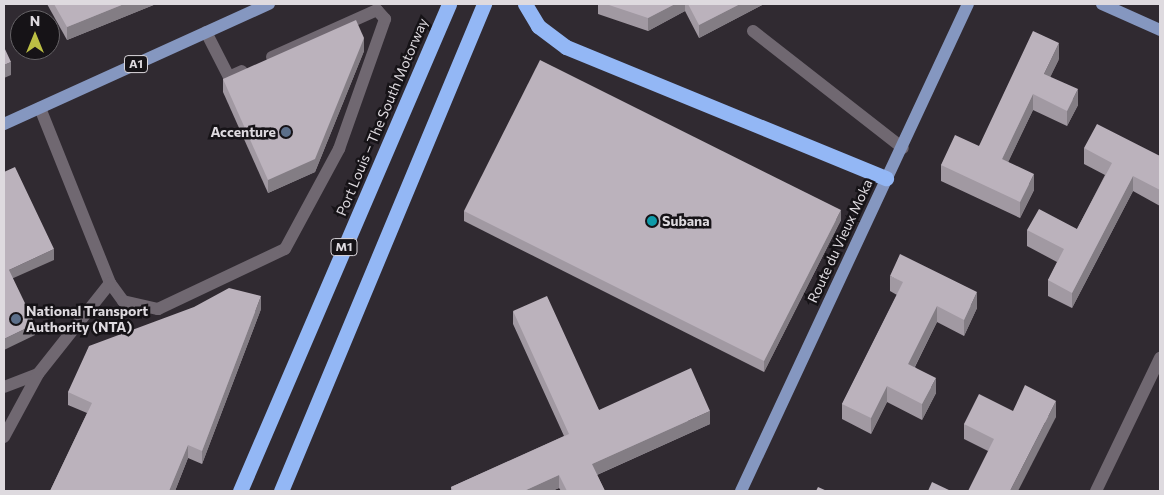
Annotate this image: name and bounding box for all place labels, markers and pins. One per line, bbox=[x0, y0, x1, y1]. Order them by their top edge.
place label: Accenture bbox=[210, 124, 276, 140]
marker: Accenture bbox=[280, 126, 292, 138]
place label: Subana bbox=[662, 213, 710, 229]
marker: Subana bbox=[646, 215, 658, 227]
place label: National Transport Authority (NTA) bbox=[26, 303, 148, 336]
marker: National Transport Authority (NTA) bbox=[10, 313, 22, 325]

